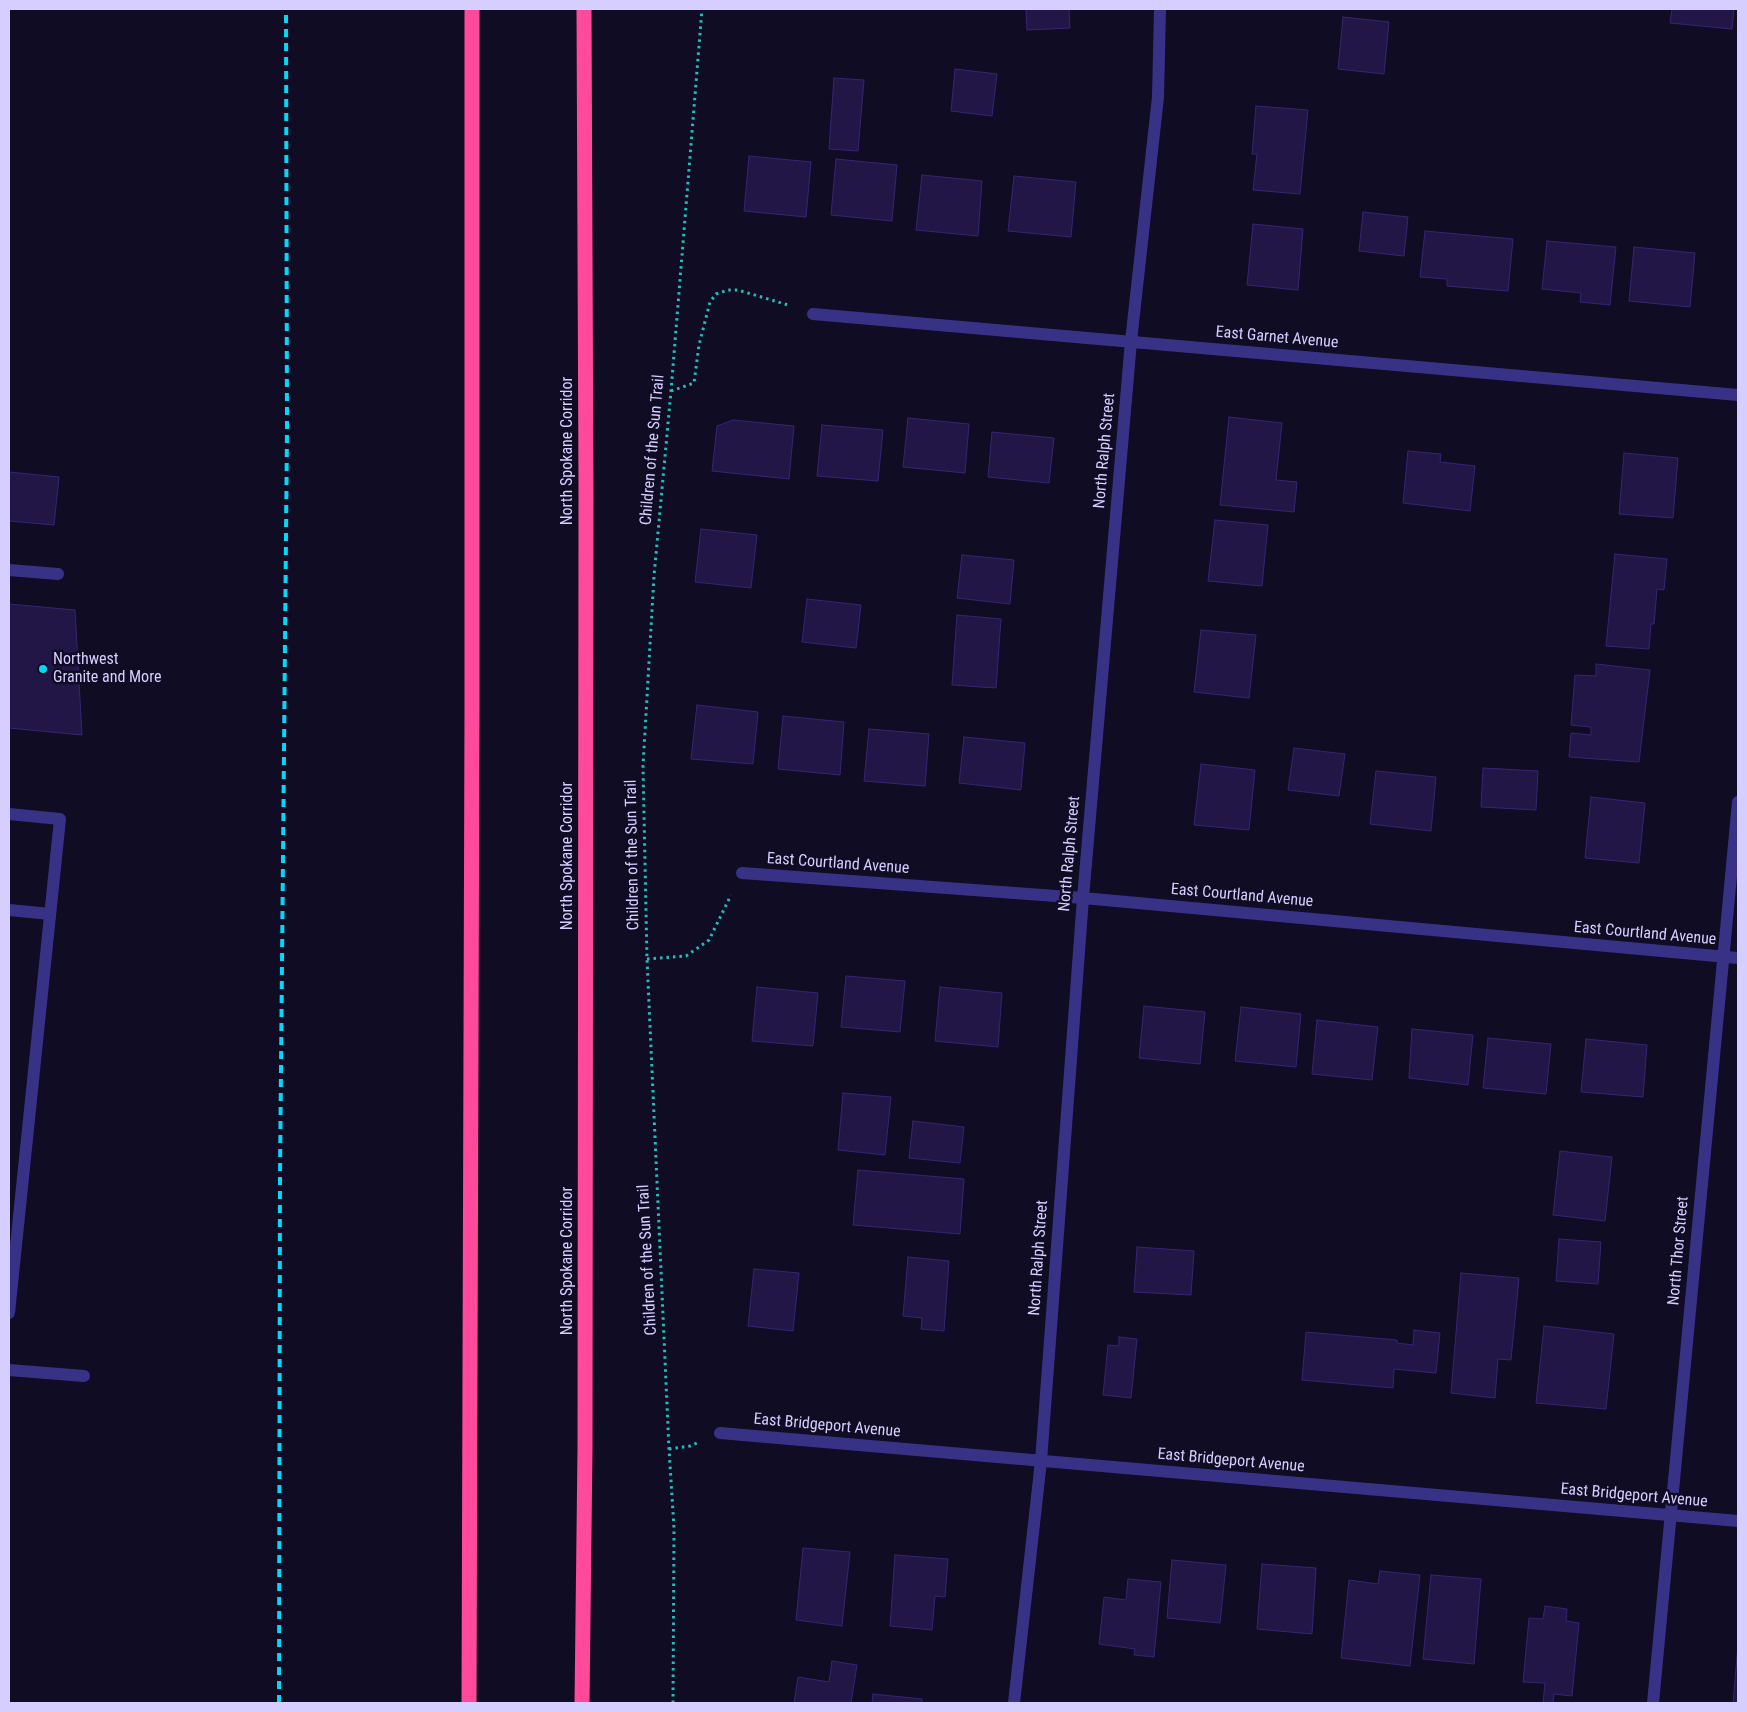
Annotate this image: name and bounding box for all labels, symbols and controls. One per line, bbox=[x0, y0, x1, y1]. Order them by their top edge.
street label: East Garnet Avenue bbox=[1215, 323, 1339, 353]
street label: Children of the Sun Trail bbox=[637, 374, 669, 526]
street label: North Spokane Corridor bbox=[558, 377, 578, 525]
street label: North Ralph Street bbox=[1090, 392, 1120, 510]
place label: Northwest Granite and More bbox=[53, 650, 161, 688]
marker: Northwest Granite and More bbox=[37, 663, 49, 675]
street label: Children of the Sun Trail bbox=[622, 779, 644, 931]
street label: North Spokane Corridor bbox=[558, 782, 578, 930]
street label: North Ralph Street bbox=[1055, 795, 1085, 913]
street label: East Courtland Avenue bbox=[766, 849, 910, 879]
street label: East Courtland Avenue bbox=[1170, 880, 1314, 912]
street label: East Courtland Avenue bbox=[1573, 918, 1717, 950]
street label: Children of the Sun Trail bbox=[634, 1184, 662, 1336]
street label: North Spokane Corridor bbox=[558, 1187, 578, 1335]
street label: North Thor Street bbox=[1665, 1196, 1693, 1306]
street label: North Ralph Street bbox=[1025, 1199, 1053, 1317]
street label: East Bridgeport Avenue bbox=[753, 1410, 901, 1442]
street label: East Bridgeport Avenue bbox=[1157, 1445, 1305, 1477]
street label: East Bridgeport Avenue bbox=[1560, 1480, 1708, 1512]

